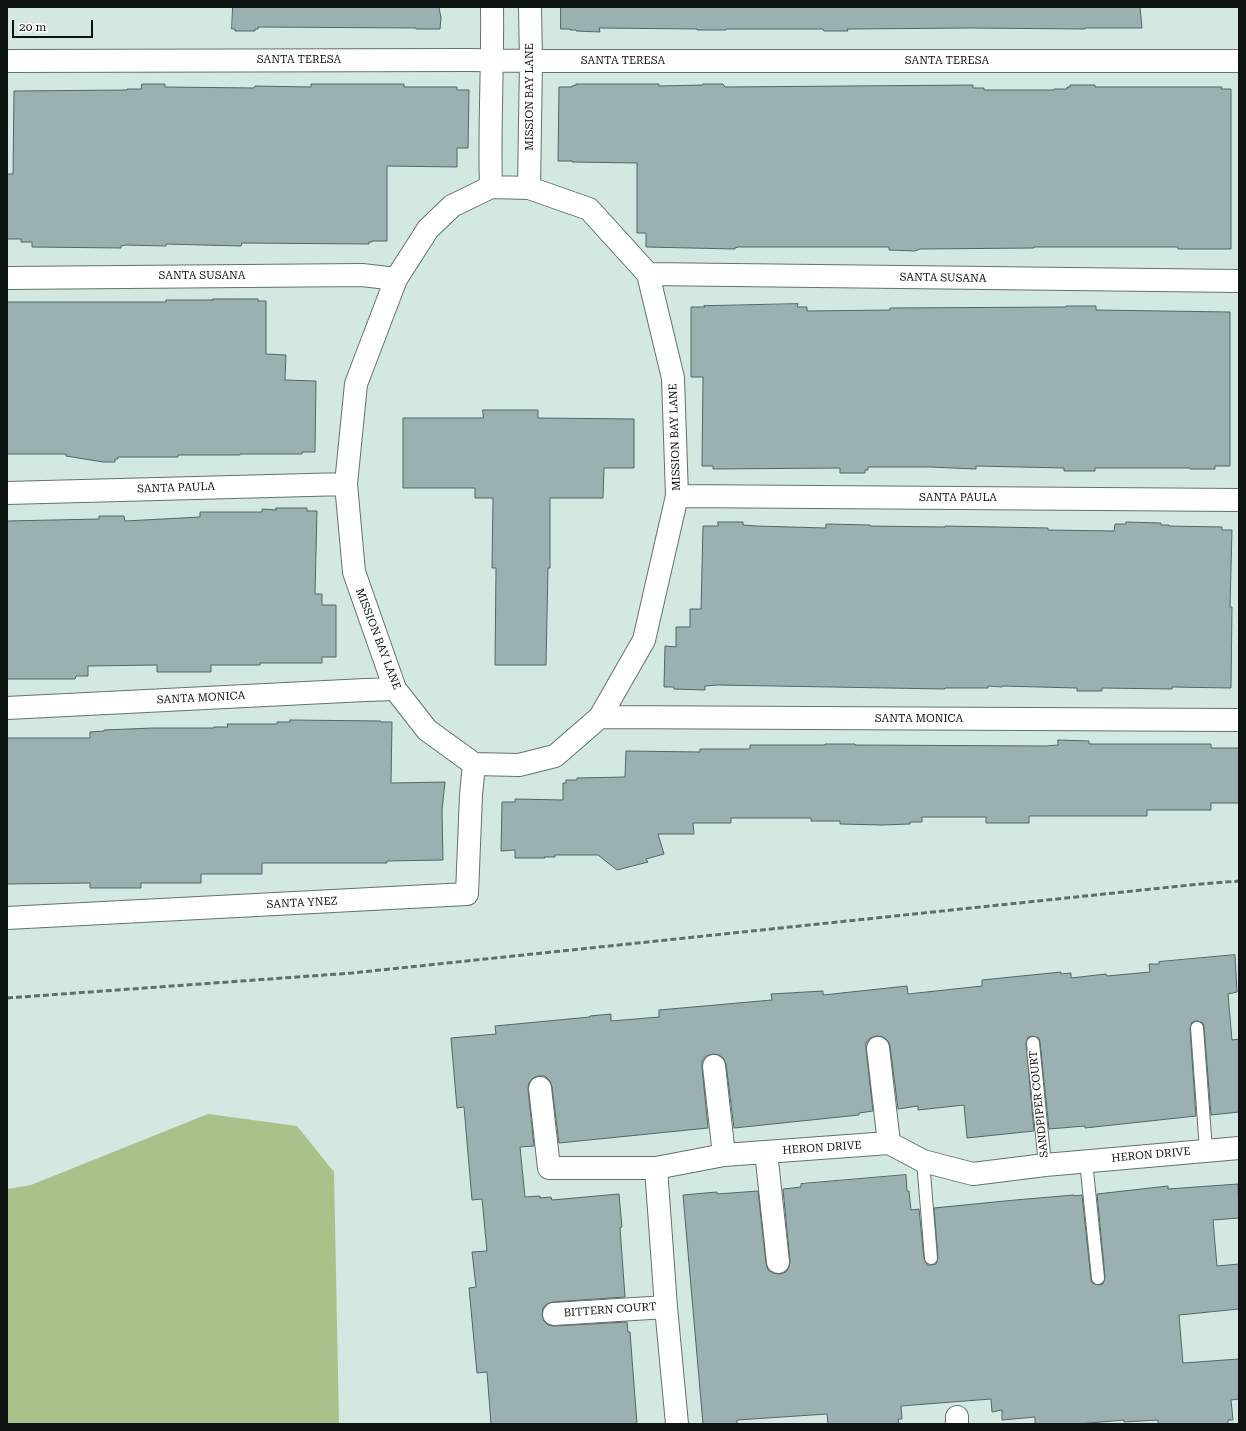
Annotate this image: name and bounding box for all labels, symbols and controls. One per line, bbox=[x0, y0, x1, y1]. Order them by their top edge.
scale bar bbox=[14, 12, 95, 38]
text: 20 m bbox=[19, 20, 46, 34]
street label: MISSION BAY LANE bbox=[523, 43, 537, 151]
street label: SANTA TERESA bbox=[257, 53, 341, 67]
street label: SANTA TERESA bbox=[581, 54, 665, 68]
street label: SANTA TERESA bbox=[905, 54, 989, 68]
street label: SANTA SUSANA bbox=[159, 269, 245, 283]
street label: SANTA SUSANA bbox=[899, 271, 987, 285]
street label: MISSION BAY LANE bbox=[667, 383, 683, 491]
street label: SANTA PAULA bbox=[137, 480, 215, 496]
street label: SANTA PAULA bbox=[919, 491, 997, 505]
street label: MISSION BAY LANE bbox=[353, 586, 403, 692]
street label: SANTA MONICA bbox=[157, 689, 245, 707]
street label: SANTA MONICA bbox=[875, 712, 963, 726]
street label: SANTA YNEZ bbox=[266, 895, 338, 911]
street label: SANDPIPER COURT bbox=[1027, 1050, 1051, 1158]
street label: HERON DRIVE bbox=[782, 1139, 862, 1157]
street label: HERON DRIVE bbox=[1111, 1145, 1191, 1165]
street label: BITTERN COURT bbox=[563, 1300, 657, 1320]

